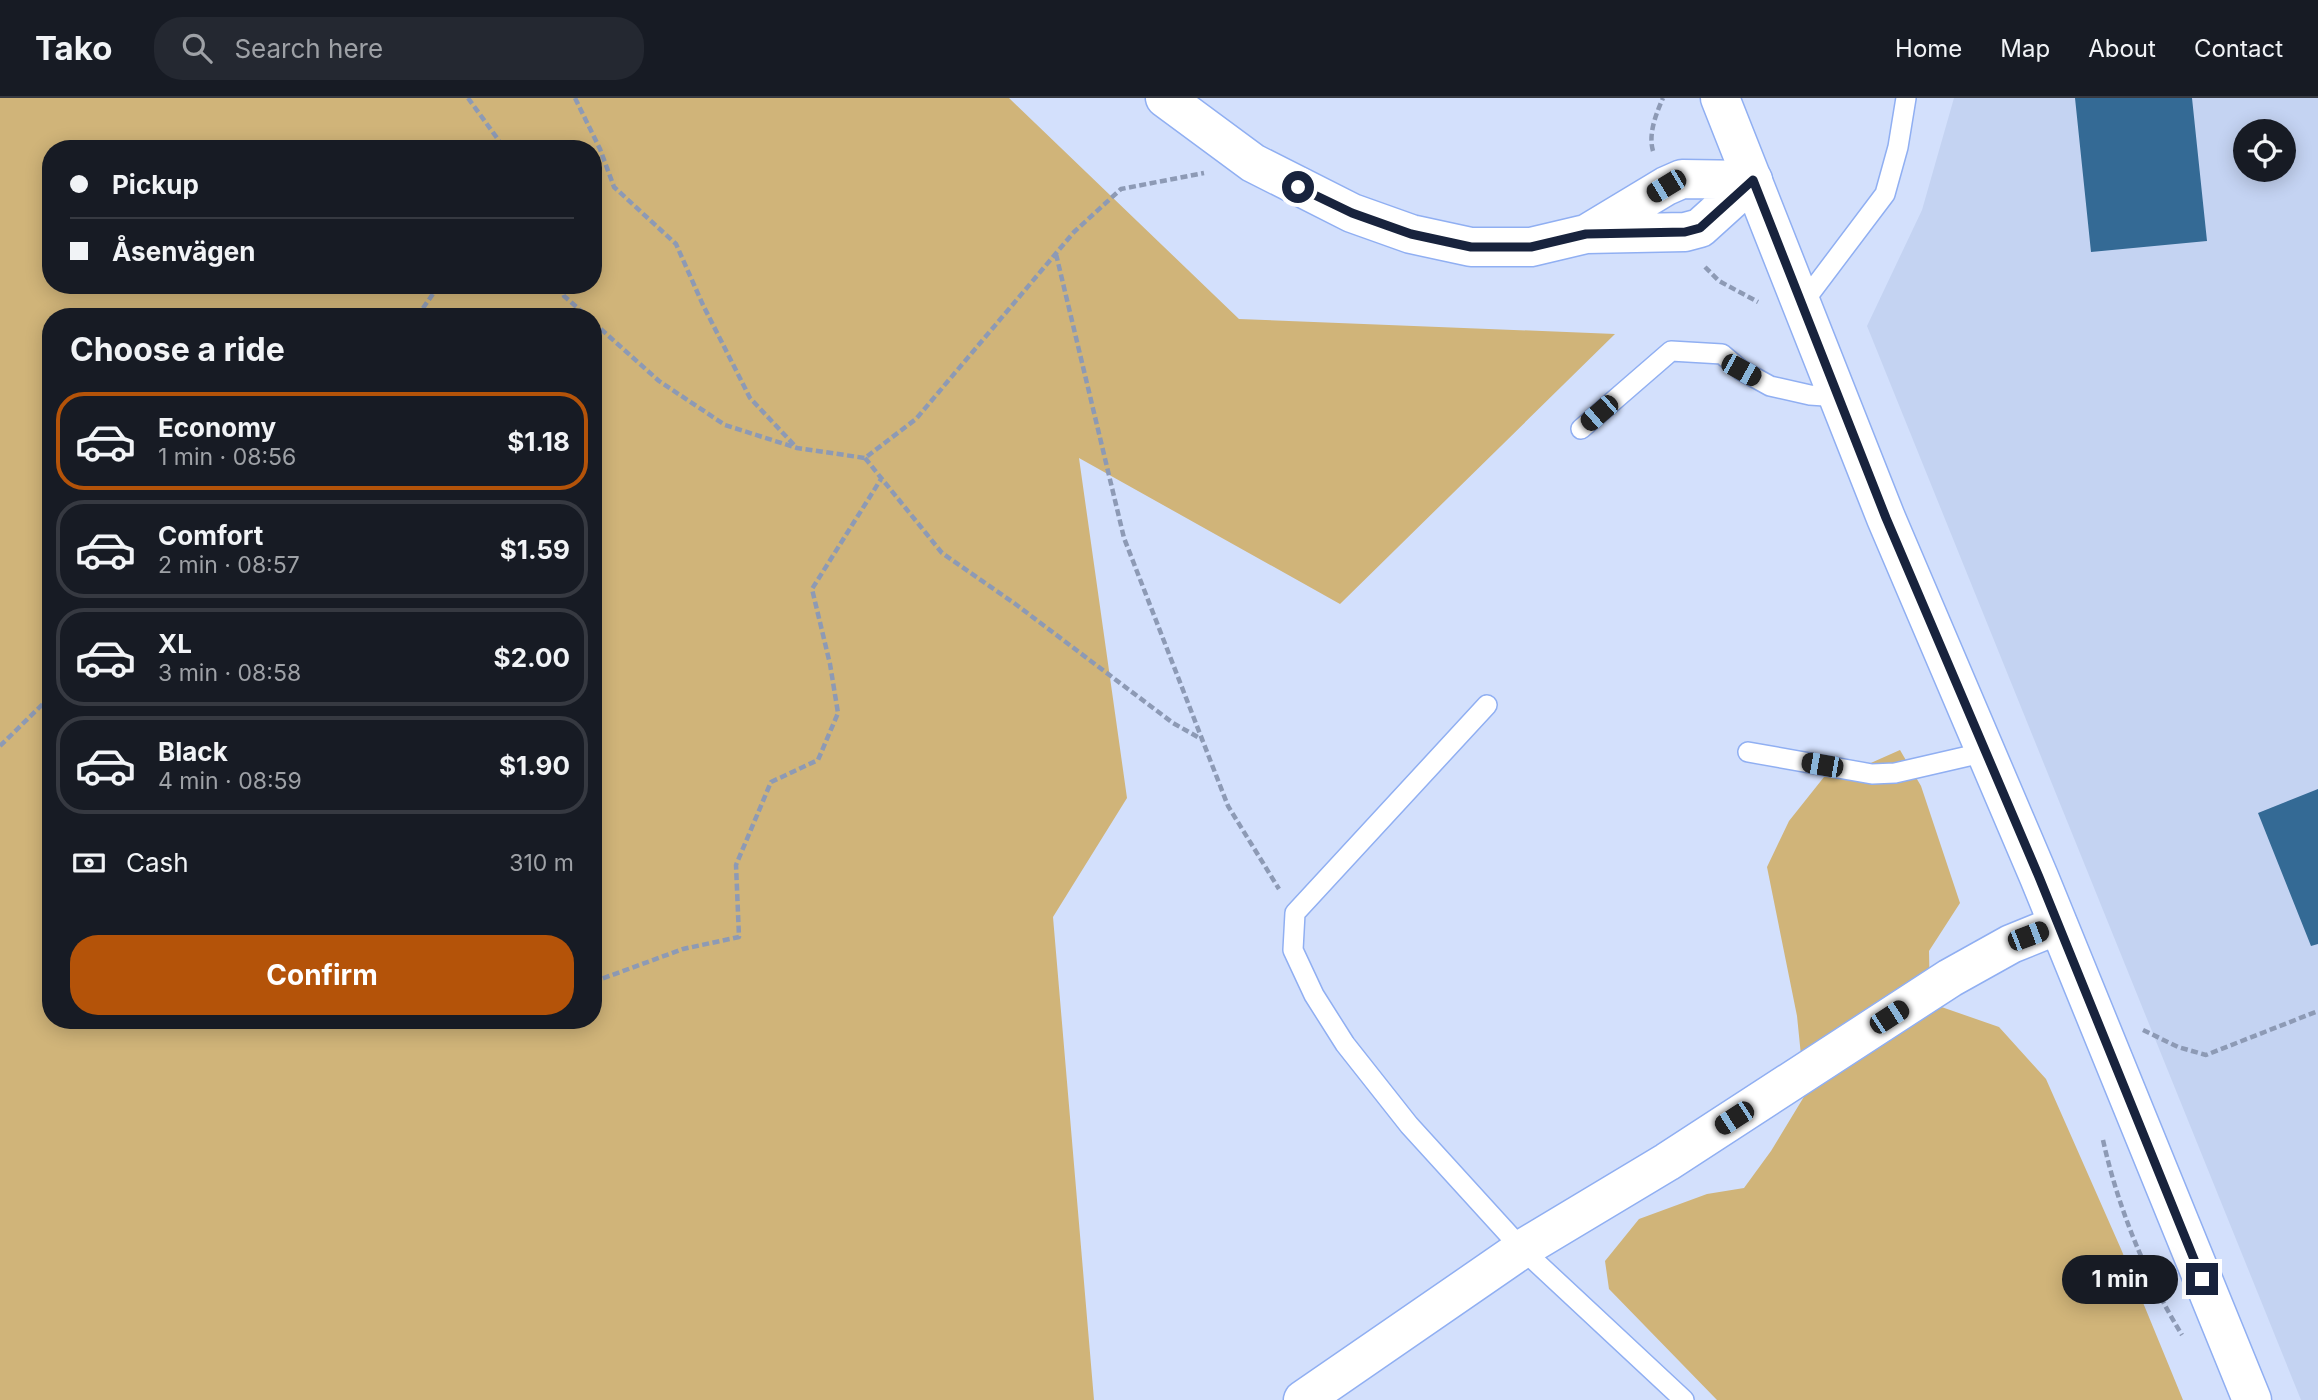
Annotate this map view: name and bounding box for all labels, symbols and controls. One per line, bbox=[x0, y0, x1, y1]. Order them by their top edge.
search box bbox=[154, 17, 644, 80]
text: Tako bbox=[35, 28, 112, 68]
icon: search bbox=[178, 29, 216, 67]
text: Search here bbox=[234, 33, 383, 64]
text: Home bbox=[1895, 34, 1962, 63]
text: Map bbox=[2000, 34, 2050, 63]
text: About bbox=[2088, 34, 2156, 63]
text: Contact bbox=[2194, 34, 2283, 63]
map controls bbox=[2233, 119, 2296, 182]
button: locate bbox=[2233, 119, 2296, 182]
car bbox=[1643, 166, 1690, 206]
text: Pickup bbox=[112, 169, 199, 200]
route start bbox=[1282, 171, 1314, 203]
text: Åsenvägen bbox=[112, 236, 255, 267]
text: Choose a ride bbox=[70, 330, 285, 369]
car bbox=[1718, 351, 1765, 389]
car bbox=[1577, 391, 1622, 435]
icon: car bbox=[74, 410, 137, 473]
text: Economy bbox=[158, 412, 276, 443]
text: $1.18 bbox=[507, 426, 570, 457]
text: 1 min · 08:56 bbox=[158, 443, 296, 471]
icon: car bbox=[74, 518, 137, 581]
text: Comfort bbox=[158, 520, 263, 551]
text: $1.59 bbox=[500, 534, 570, 565]
text: 2 min · 08:57 bbox=[158, 551, 300, 579]
icon: car bbox=[74, 626, 137, 689]
text: XL bbox=[158, 628, 192, 659]
text: $2.00 bbox=[494, 642, 570, 673]
text: 3 min · 08:58 bbox=[158, 659, 301, 687]
icon: car bbox=[74, 734, 137, 797]
text: Black bbox=[158, 736, 228, 767]
text: $1.90 bbox=[499, 750, 570, 781]
car bbox=[1800, 751, 1845, 779]
text: 4 min · 08:59 bbox=[158, 767, 302, 795]
icon: cash bbox=[70, 844, 108, 882]
text: Cash bbox=[126, 847, 189, 878]
text: 310 m bbox=[509, 849, 574, 877]
car bbox=[2005, 919, 2052, 953]
button: Confirm bbox=[70, 935, 574, 1015]
car bbox=[1866, 997, 1913, 1037]
car bbox=[1711, 1098, 1758, 1138]
callout: 1 min bbox=[2062, 1254, 2178, 1304]
route end bbox=[2186, 1263, 2218, 1295]
text: 1 min bbox=[2092, 1265, 2148, 1293]

